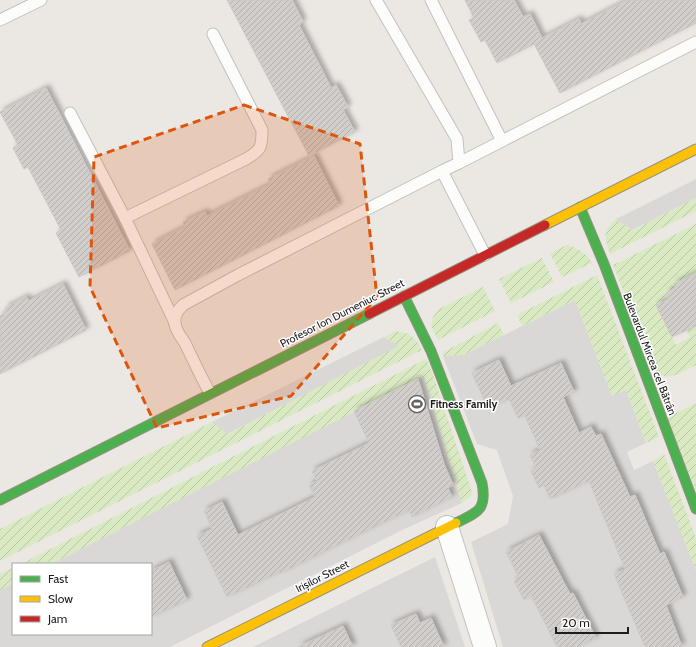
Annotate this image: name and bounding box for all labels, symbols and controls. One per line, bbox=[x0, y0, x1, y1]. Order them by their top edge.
street label: Profesor Ion Dumeniuc Street bbox=[278, 275, 407, 350]
street label: Bulevardul Mircea cel Bătrân bbox=[620, 291, 680, 417]
sports icon: Fitness Family bbox=[407, 394, 427, 414]
place label: Fitness Family bbox=[430, 397, 498, 411]
street label: Irișilor Street bbox=[293, 556, 352, 596]
legend bbox=[12, 563, 152, 635]
text: Fast bbox=[48, 571, 68, 586]
text: Slow bbox=[48, 591, 73, 606]
scale bar bbox=[556, 609, 628, 635]
text: Jam bbox=[47, 611, 67, 626]
text: 20 m bbox=[562, 615, 590, 630]

